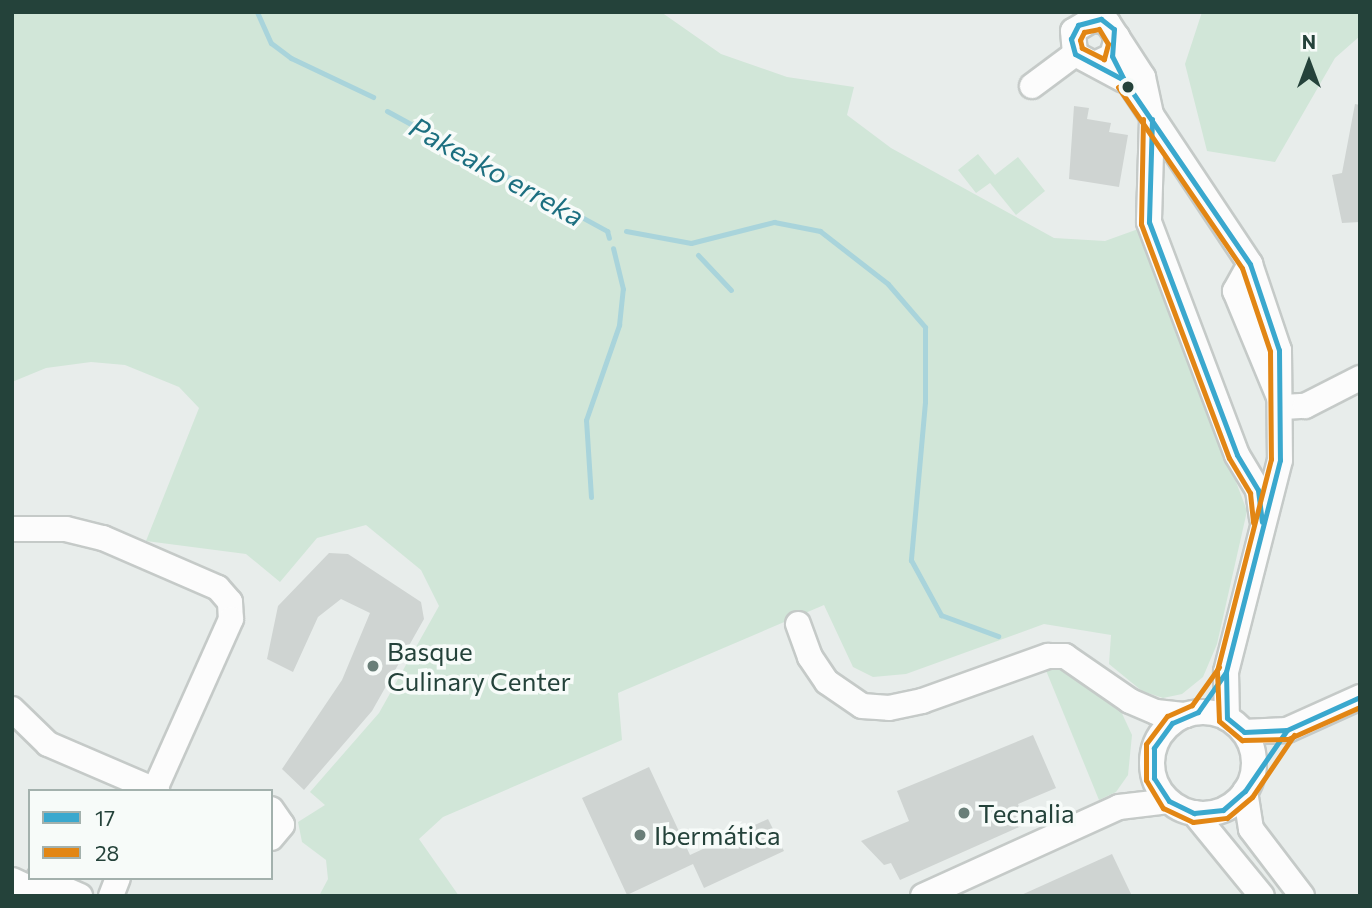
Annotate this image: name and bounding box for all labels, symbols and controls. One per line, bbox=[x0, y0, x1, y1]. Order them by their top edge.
north arrow bbox=[1274, 28, 1344, 98]
text: N bbox=[1302, 30, 1316, 53]
unlabelled marker bbox=[1121, 80, 1135, 94]
water label: Pakeako erreka bbox=[404, 109, 590, 233]
place label: Basque Culinary Center bbox=[387, 635, 571, 696]
marker: Basque Culinary Center bbox=[365, 658, 381, 674]
legend bbox=[28, 789, 273, 880]
place label: Tecnalia bbox=[978, 797, 1075, 829]
text: 17 bbox=[95, 805, 115, 830]
marker: Tecnalia bbox=[956, 805, 972, 821]
place label: Ibermática bbox=[654, 819, 781, 851]
marker: Ibermática bbox=[632, 827, 648, 843]
text: 28 bbox=[95, 840, 119, 865]

